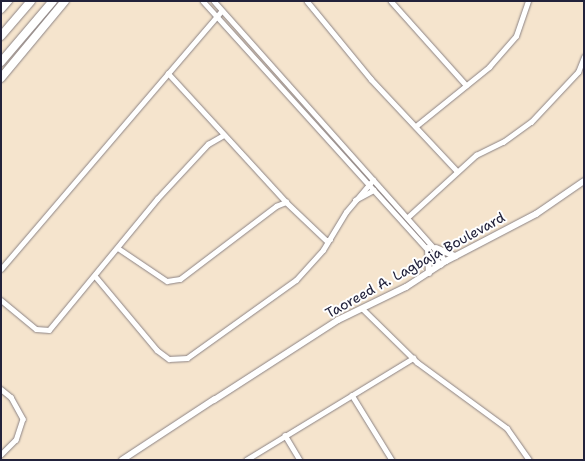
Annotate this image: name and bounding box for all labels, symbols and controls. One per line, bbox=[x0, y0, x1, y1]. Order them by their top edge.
street label: Taoreed A. Lagbaja Boulevard bbox=[322, 208, 508, 322]

